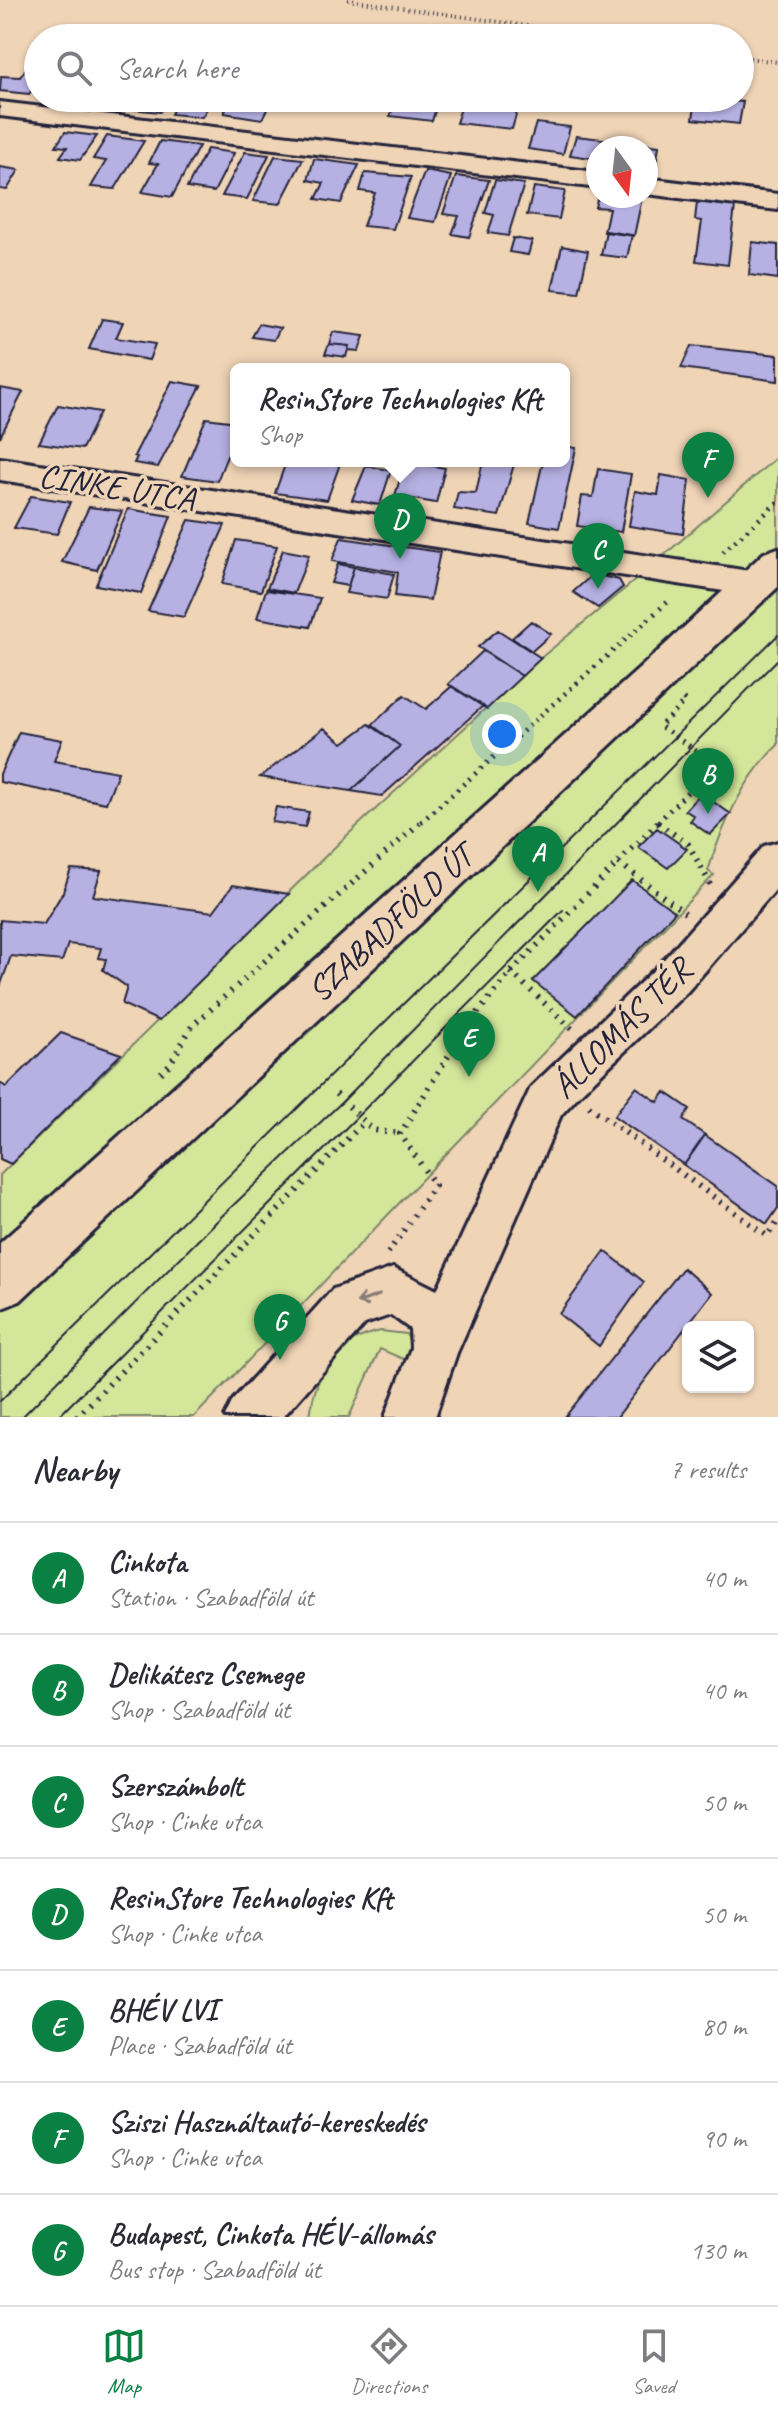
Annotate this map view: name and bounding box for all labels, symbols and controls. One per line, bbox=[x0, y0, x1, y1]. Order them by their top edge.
search box bbox=[24, 24, 754, 112]
icon: search bbox=[52, 46, 96, 90]
text: Search here bbox=[116, 49, 238, 87]
north arrow bbox=[586, 136, 658, 208]
popup bbox=[230, 363, 570, 467]
text: ResinStore Technologies Kft bbox=[258, 380, 542, 418]
text: Shop bbox=[258, 418, 302, 451]
pin: F bbox=[682, 432, 734, 498]
street label: CINKE UTCA bbox=[36, 453, 200, 521]
pin: D bbox=[374, 493, 426, 559]
pin: C bbox=[572, 523, 624, 589]
your location bbox=[482, 714, 522, 754]
pin: B bbox=[682, 748, 734, 814]
pin: A bbox=[512, 826, 564, 892]
street label: SZABADFÖLD ÚT bbox=[298, 831, 487, 1011]
street label: ÁLLOMÁS TÉR bbox=[542, 946, 703, 1107]
pin: E bbox=[443, 1011, 495, 1077]
one-way arrow bbox=[356, 1293, 381, 1308]
pin: G bbox=[254, 1294, 306, 1360]
map controls bbox=[682, 1321, 754, 1393]
button: layers bbox=[682, 1321, 754, 1393]
text: Nearby bbox=[32, 1448, 118, 1491]
text: 7 results bbox=[670, 1453, 746, 1486]
text: Cinkota bbox=[108, 1543, 187, 1581]
text: A bbox=[51, 1562, 65, 1595]
text: 40 m bbox=[702, 1562, 746, 1595]
text: Station · Szabadföld út bbox=[108, 1581, 313, 1614]
text: Delikátesz Csemege bbox=[108, 1655, 303, 1693]
text: B bbox=[51, 1674, 65, 1707]
text: 40 m bbox=[702, 1674, 746, 1707]
text: Shop · Szabadföld út bbox=[108, 1693, 290, 1726]
text: Szerszámbolt bbox=[108, 1767, 243, 1805]
text: C bbox=[52, 1786, 64, 1819]
text: 50 m bbox=[702, 1786, 746, 1819]
text: Shop · Cinke utca bbox=[108, 1805, 262, 1838]
text: ResinStore Technologies Kft bbox=[108, 1879, 392, 1917]
text: D bbox=[50, 1898, 66, 1931]
text: 50 m bbox=[702, 1898, 746, 1931]
text: Shop · Cinke utca bbox=[108, 1917, 262, 1950]
text: BHÉV LVI bbox=[108, 1991, 217, 2029]
text: E bbox=[51, 2010, 65, 2043]
text: 80 m bbox=[702, 2010, 746, 2043]
text: Place · Szabadföld út bbox=[108, 2029, 292, 2062]
text: Sziszi Használtautó-kereskedés bbox=[108, 2103, 425, 2141]
text: F bbox=[52, 2122, 64, 2155]
text: 90 m bbox=[702, 2122, 746, 2155]
text: Shop · Cinke utca bbox=[108, 2141, 262, 2174]
text: Budapest, Cinkota HÉV-állomás bbox=[108, 2215, 433, 2253]
text: G bbox=[52, 2234, 64, 2267]
text: 130 m bbox=[690, 2234, 746, 2267]
text: Bus stop · Szabadföld út bbox=[108, 2253, 321, 2286]
tab: Map bbox=[102, 2324, 146, 2400]
tab: Directions bbox=[351, 2324, 427, 2400]
tab: Saved bbox=[632, 2324, 676, 2400]

